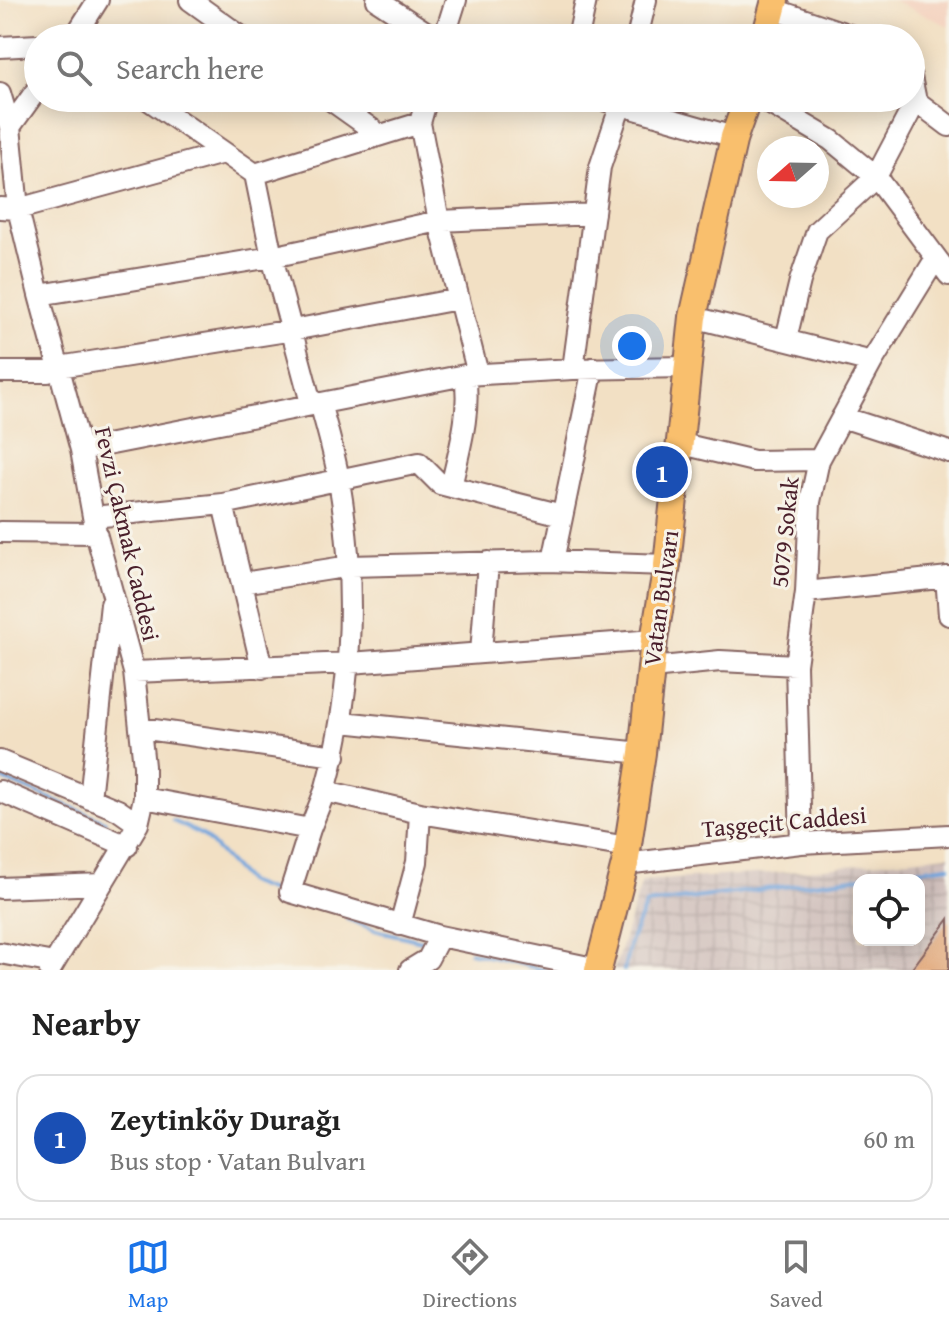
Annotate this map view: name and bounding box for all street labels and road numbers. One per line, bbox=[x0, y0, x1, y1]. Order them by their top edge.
street label: Fevzi Çakmak Caddesi bbox=[86, 423, 169, 645]
street label: 5079 Sokak bbox=[761, 474, 808, 589]
street label: Vatan Bulvarı bbox=[634, 527, 687, 668]
street label: Taşgeçit Caddesi bbox=[700, 797, 868, 846]

